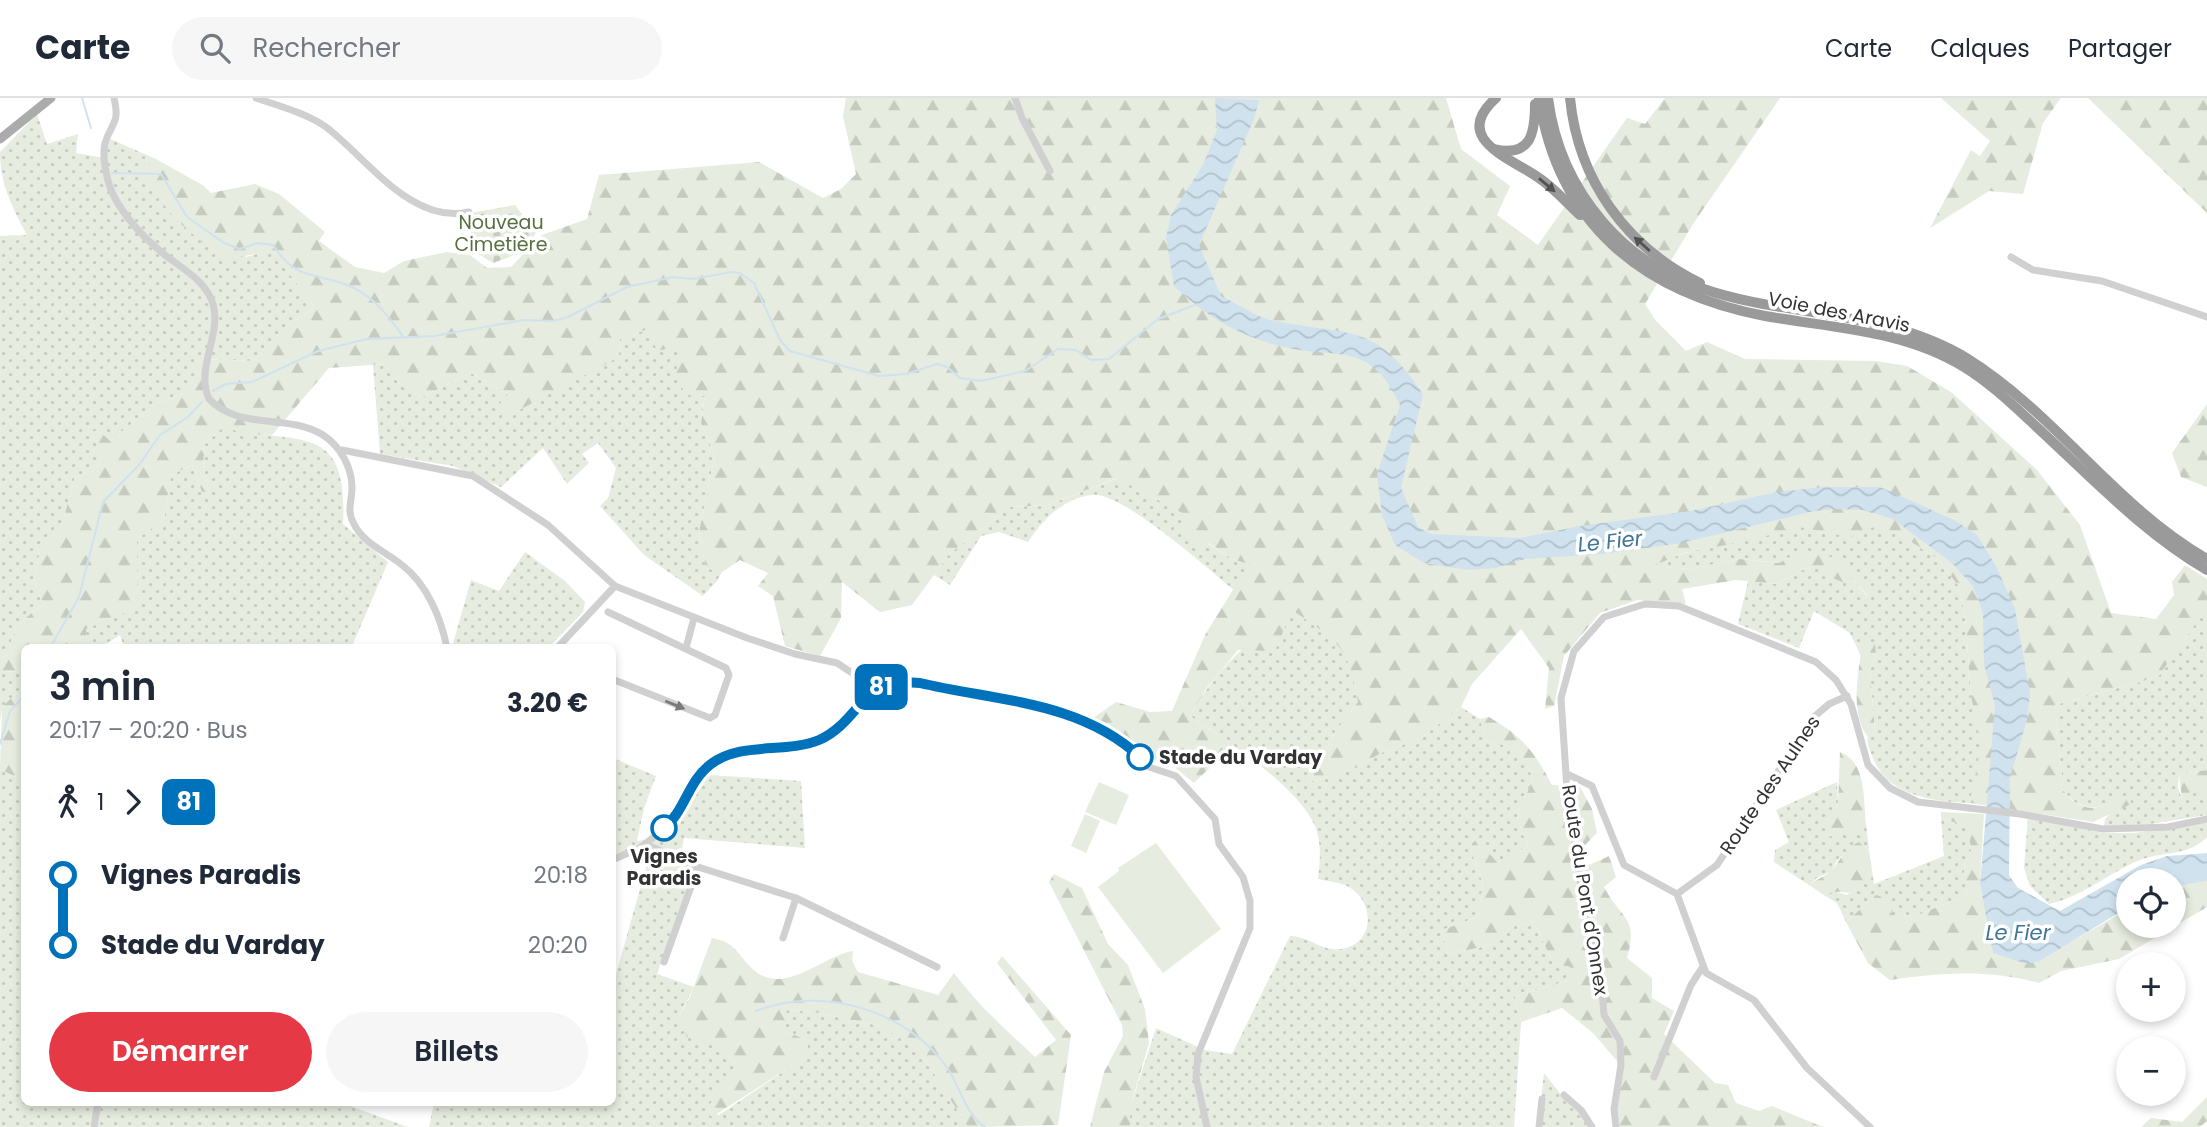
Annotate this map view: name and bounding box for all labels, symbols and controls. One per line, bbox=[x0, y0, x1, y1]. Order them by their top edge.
search box bbox=[172, 17, 662, 80]
text: Carte bbox=[35, 24, 130, 71]
icon: search bbox=[196, 29, 234, 67]
text: Rechercher bbox=[252, 30, 401, 66]
text: Carte bbox=[1825, 32, 1892, 65]
text: Calques bbox=[1930, 32, 2030, 65]
text: Partager bbox=[2068, 32, 2172, 65]
one-way arrow bbox=[1539, 177, 1556, 192]
park label: Nouveau Cimetière bbox=[455, 209, 547, 258]
one-way arrow bbox=[1633, 236, 1651, 252]
street label: Voie des Aravis bbox=[1766, 285, 1912, 339]
water label: Le Fier bbox=[1576, 523, 1645, 559]
text: 3 min bbox=[49, 660, 156, 713]
line badge: 81 bbox=[850, 664, 912, 710]
text: 81 bbox=[869, 670, 893, 703]
text: 3.20 € bbox=[507, 685, 588, 721]
one-way arrow bbox=[665, 700, 686, 711]
street label: Route des Aulnes bbox=[1713, 710, 1827, 860]
text: 20:17 – 20:20 · Bus bbox=[49, 714, 248, 746]
marker: Stade du Varday bbox=[1127, 744, 1153, 770]
place label: Stade du Varday bbox=[1159, 744, 1323, 771]
icon: walk bbox=[49, 783, 87, 821]
icon: forward bbox=[114, 783, 152, 821]
street label: Route du Pont d'Onnex bbox=[1555, 783, 1615, 997]
text: 81 bbox=[176, 785, 201, 818]
text: 1 bbox=[97, 786, 104, 818]
marker: Vignes Paradis bbox=[651, 815, 677, 841]
place label: Vignes Paradis bbox=[627, 843, 701, 892]
text: Vignes Paradis bbox=[101, 857, 301, 893]
text: 20:18 bbox=[534, 859, 588, 891]
map controls bbox=[2116, 868, 2186, 1106]
button: locate bbox=[2116, 868, 2186, 938]
water label: Le Fier bbox=[1986, 918, 2052, 947]
text: Stade du Varday bbox=[101, 927, 325, 963]
text: 20:20 bbox=[528, 929, 588, 961]
button: + bbox=[2116, 952, 2186, 1022]
button: Démarrer bbox=[49, 1012, 312, 1092]
button: Billets bbox=[326, 1012, 588, 1092]
button: − bbox=[2116, 1036, 2186, 1106]

